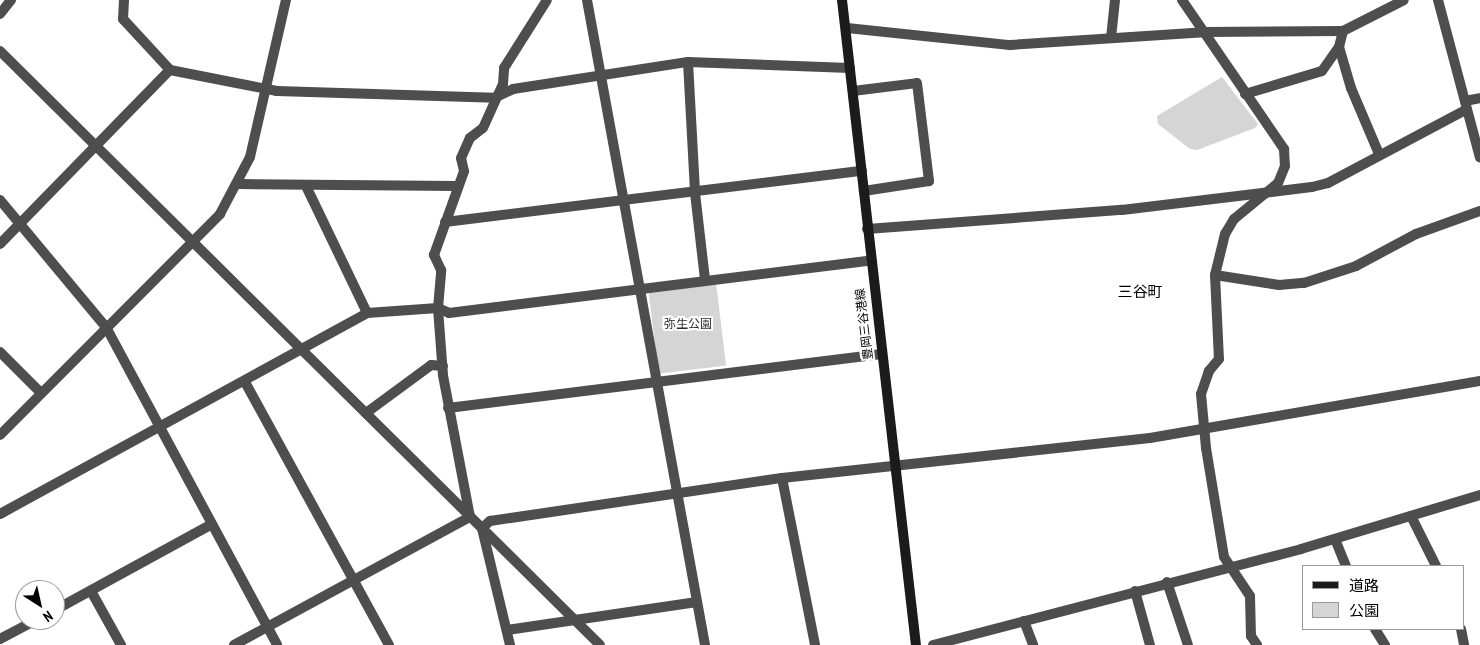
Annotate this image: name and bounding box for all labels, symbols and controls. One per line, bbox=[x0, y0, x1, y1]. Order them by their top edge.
district label: 三谷町 bbox=[1118, 283, 1162, 301]
street label: 豊岡三谷港線 bbox=[852, 287, 876, 361]
park label: 弥生公園 bbox=[664, 317, 712, 331]
legend bbox=[1302, 565, 1465, 630]
text: 道路 bbox=[1349, 576, 1379, 595]
north arrow bbox=[15, 580, 65, 630]
text: 公園 bbox=[1349, 601, 1379, 620]
text: N bbox=[40, 607, 56, 626]

